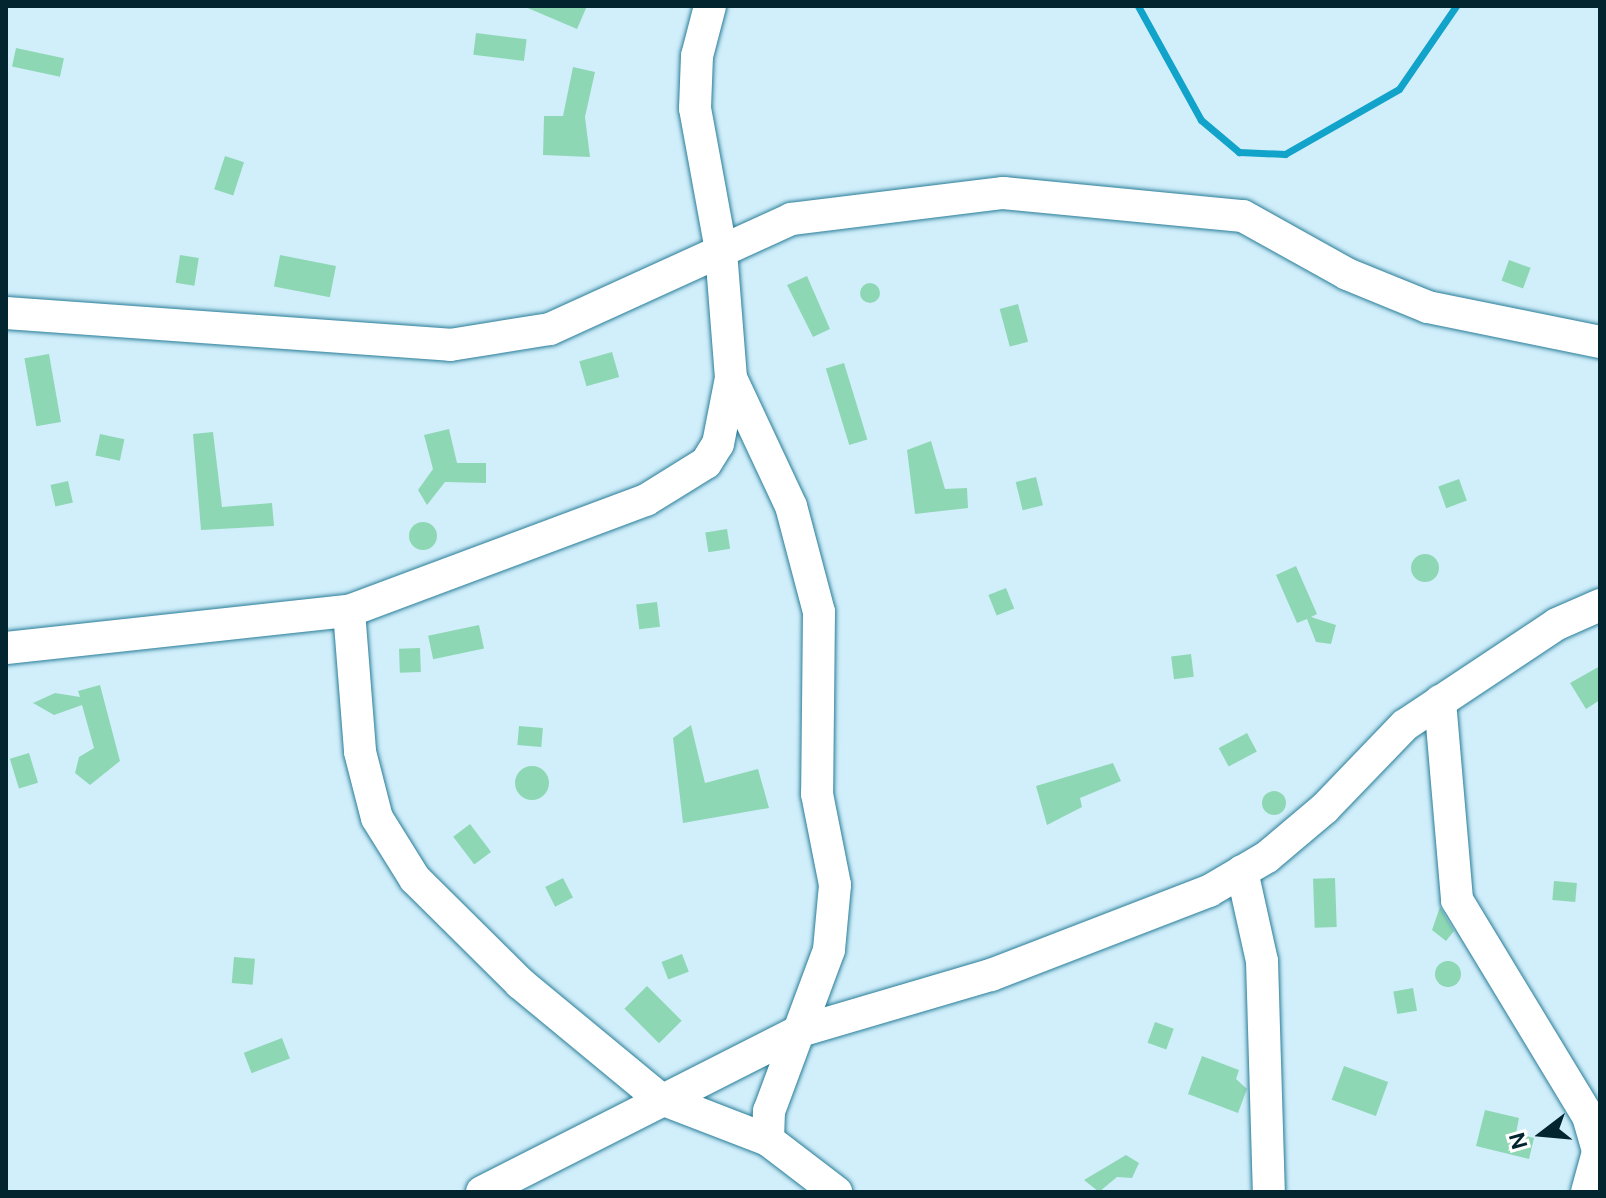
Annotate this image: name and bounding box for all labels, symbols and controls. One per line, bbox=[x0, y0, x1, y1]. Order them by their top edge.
north arrow bbox=[1502, 1094, 1582, 1174]
text: N bbox=[1502, 1129, 1535, 1152]

